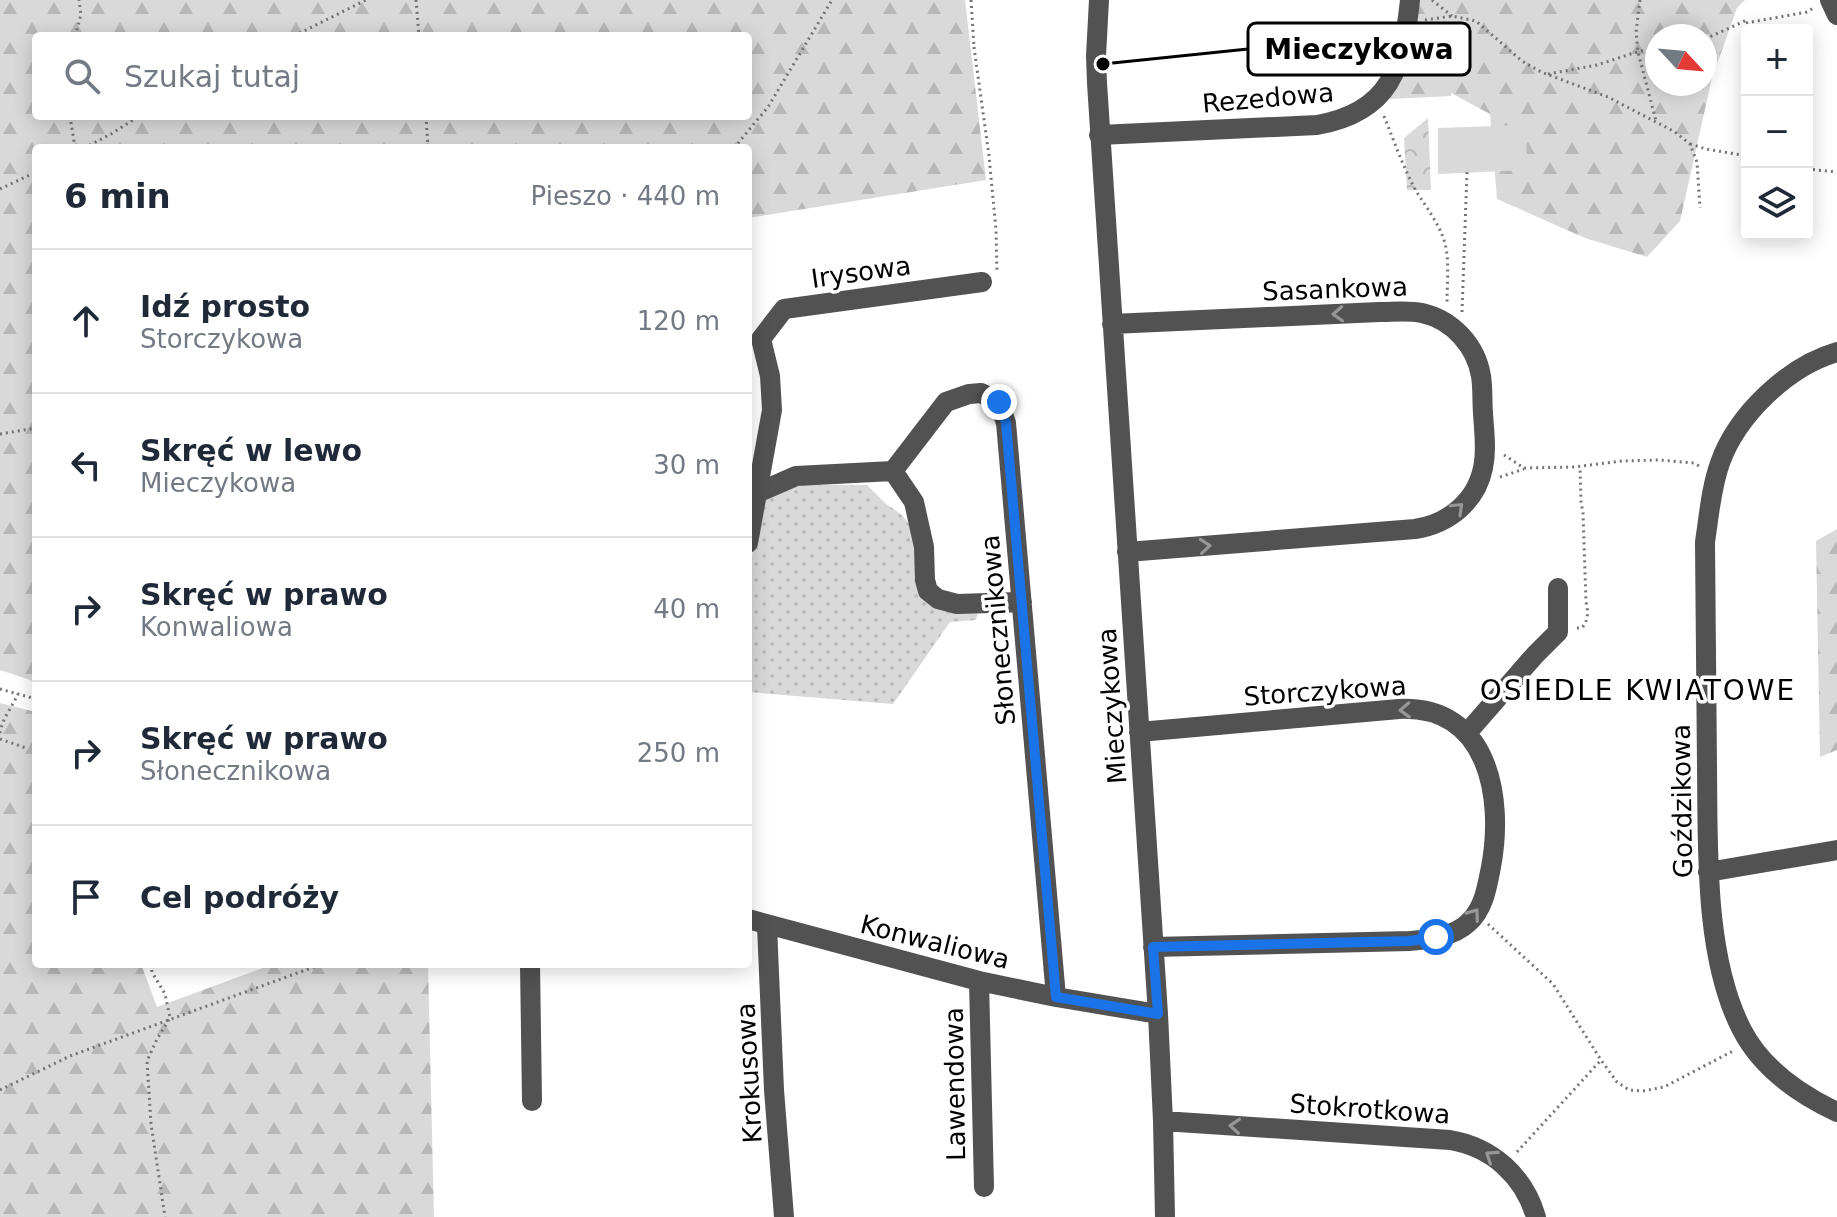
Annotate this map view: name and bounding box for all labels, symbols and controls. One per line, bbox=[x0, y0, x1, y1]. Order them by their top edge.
callout: Mieczykowa bbox=[1248, 23, 1470, 75]
north arrow bbox=[1645, 24, 1717, 96]
map controls bbox=[1741, 24, 1813, 240]
button: + bbox=[1741, 24, 1813, 96]
search box bbox=[32, 32, 752, 120]
text: Mieczykowa bbox=[1264, 33, 1454, 66]
icon: search bbox=[60, 54, 104, 98]
text: Szukaj tutaj bbox=[124, 59, 300, 94]
street label: Rezedowa bbox=[1201, 77, 1335, 119]
button: − bbox=[1741, 96, 1813, 168]
button: layers bbox=[1741, 168, 1813, 240]
text: 6 min bbox=[64, 176, 171, 216]
text: Pieszo · 440 m bbox=[531, 181, 720, 211]
street label: Irysowa bbox=[809, 250, 913, 294]
street label: Sasankowa bbox=[1262, 271, 1408, 307]
text: Idź prosto bbox=[140, 289, 310, 324]
icon: ahead bbox=[64, 299, 108, 343]
one-way arrow bbox=[1331, 305, 1344, 322]
text: 120 m bbox=[637, 306, 720, 336]
text: Storczykowa bbox=[140, 324, 303, 354]
route end bbox=[981, 384, 1017, 420]
text: Skręć w lewo bbox=[140, 433, 362, 468]
icon: left bbox=[64, 443, 108, 487]
text: 30 m bbox=[653, 450, 720, 480]
text: Mieczykowa bbox=[140, 468, 296, 498]
one-way arrow bbox=[1449, 503, 1463, 518]
street label: Słonecznikowa bbox=[975, 533, 1021, 727]
one-way arrow bbox=[1199, 538, 1212, 555]
text: Skręć w prawo bbox=[140, 577, 388, 612]
icon: right bbox=[64, 587, 108, 631]
text: 40 m bbox=[653, 594, 720, 624]
text: Konwaliowa bbox=[140, 612, 293, 642]
street label: Mieczykowa bbox=[1092, 627, 1132, 785]
street label: Storczykowa bbox=[1243, 670, 1407, 712]
district label: OSIEDLE KWIATOWE bbox=[1480, 674, 1796, 707]
one-way arrow bbox=[1398, 701, 1411, 718]
text: Skręć w prawo bbox=[140, 721, 388, 756]
street label: Goździkowa bbox=[1666, 724, 1698, 878]
icon: right bbox=[64, 731, 108, 775]
text: 250 m bbox=[637, 738, 720, 768]
text: Słonecznikowa bbox=[140, 756, 331, 786]
icon: arrive bbox=[64, 875, 108, 919]
text: Cel podróży bbox=[140, 880, 339, 915]
one-way arrow bbox=[1464, 908, 1479, 922]
street label: Konwaliowa bbox=[857, 909, 1013, 975]
route start bbox=[1418, 919, 1454, 955]
street label: Krokusowa bbox=[730, 1002, 768, 1144]
street label: Lawendowa bbox=[939, 1007, 971, 1161]
street label: Stokrotkowa bbox=[1289, 1088, 1451, 1130]
one-way arrow bbox=[1229, 1118, 1242, 1135]
one-way arrow bbox=[1486, 1151, 1500, 1166]

